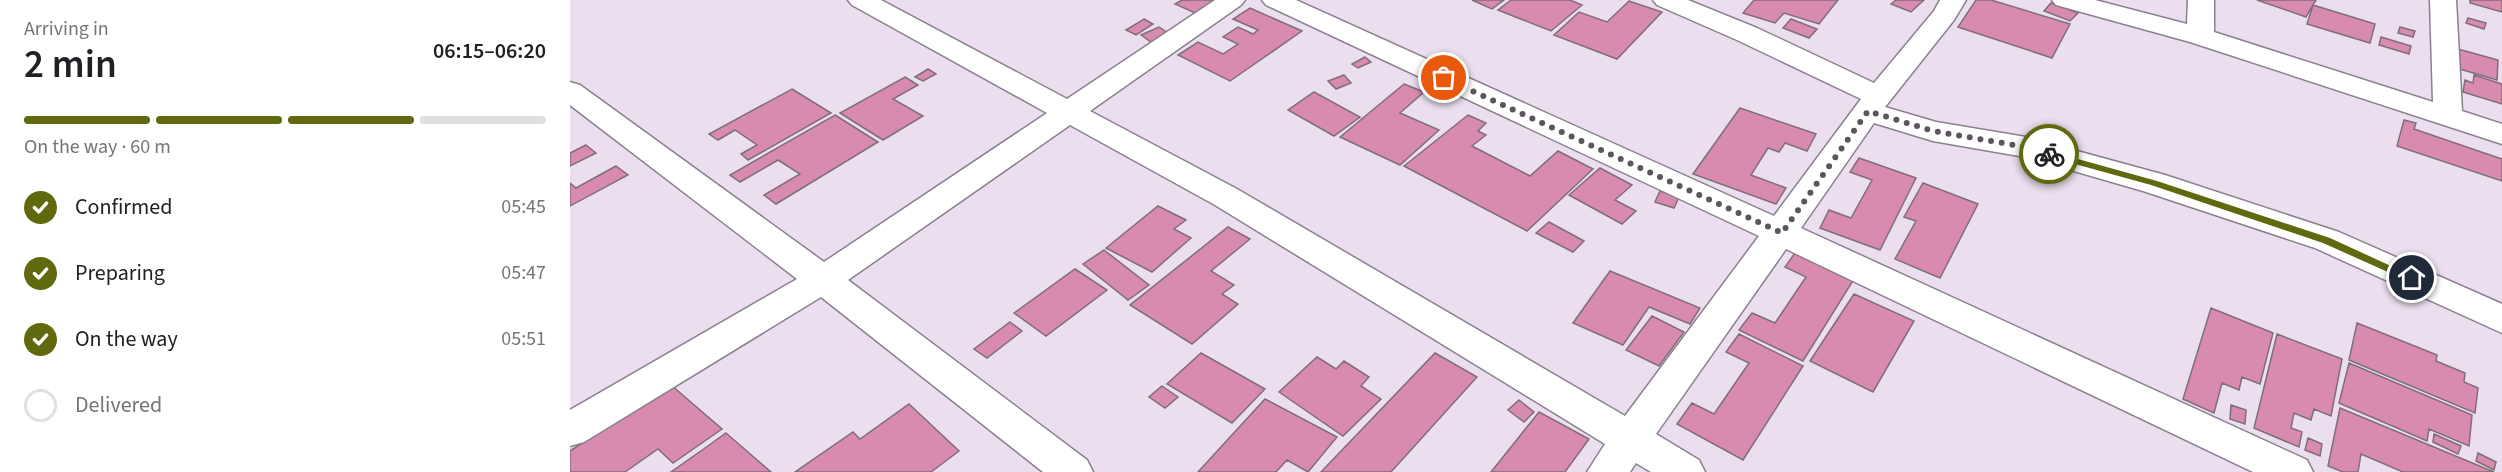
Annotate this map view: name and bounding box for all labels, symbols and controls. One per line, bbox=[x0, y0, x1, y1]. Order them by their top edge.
text: Arriving in bbox=[24, 15, 109, 43]
text: 06:15–06:20 bbox=[433, 35, 546, 67]
text: 2 min bbox=[24, 37, 117, 93]
pin bbox=[1418, 52, 1469, 103]
icon: bag bbox=[1427, 61, 1460, 94]
courier bbox=[2019, 124, 2079, 184]
text: On the way · 60 m bbox=[24, 133, 171, 161]
icon: bike bbox=[2033, 138, 2066, 171]
icon: check bbox=[24, 191, 57, 224]
text: Confirmed bbox=[75, 191, 172, 223]
text: 05:45 bbox=[501, 193, 546, 221]
pin bbox=[2386, 252, 2437, 303]
icon: check bbox=[24, 257, 57, 290]
text: Preparing bbox=[75, 257, 165, 289]
text: 05:47 bbox=[501, 259, 546, 287]
icon: home bbox=[2395, 261, 2428, 294]
icon: check bbox=[24, 323, 57, 356]
text: On the way bbox=[75, 323, 178, 355]
text: 05:51 bbox=[501, 325, 546, 353]
text: Delivered bbox=[75, 389, 162, 421]

